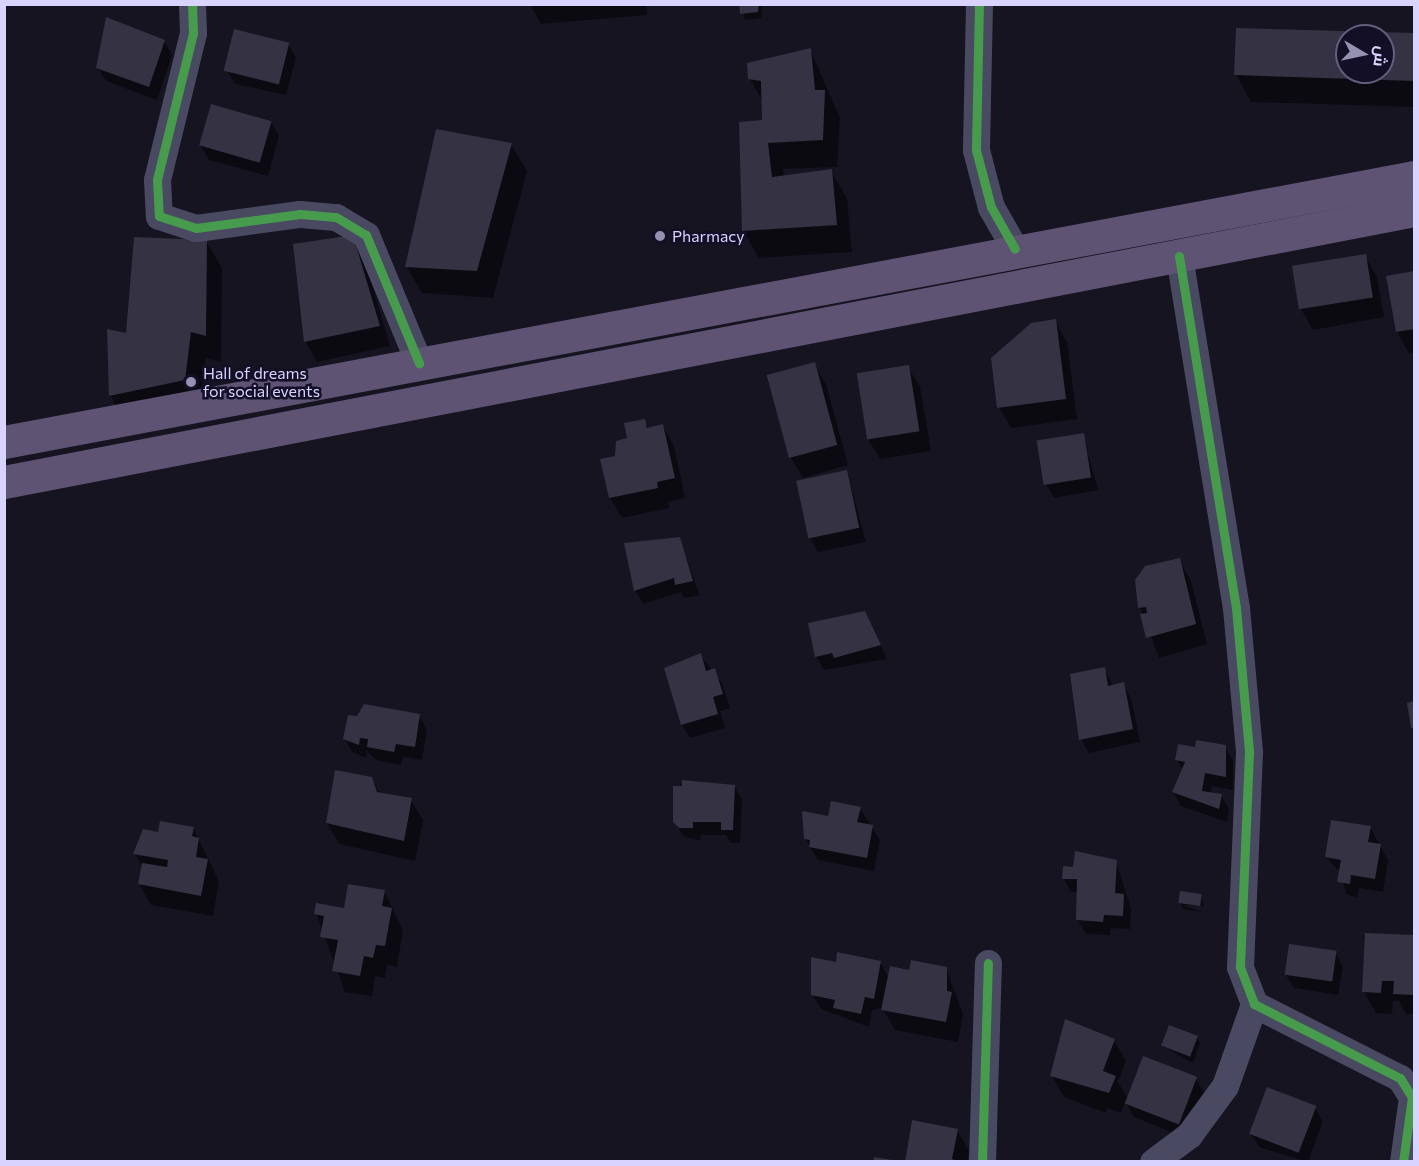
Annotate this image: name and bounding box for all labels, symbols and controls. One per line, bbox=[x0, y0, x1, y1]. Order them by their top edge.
north arrow bbox=[1335, 24, 1395, 84]
text: ش bbox=[1370, 45, 1392, 68]
place label: Pharmacy bbox=[672, 226, 744, 246]
marker: Pharmacy bbox=[653, 229, 667, 243]
place label: Hall of dreams for social events bbox=[203, 363, 320, 401]
marker: Hall of dreams for social events bbox=[184, 375, 198, 389]

